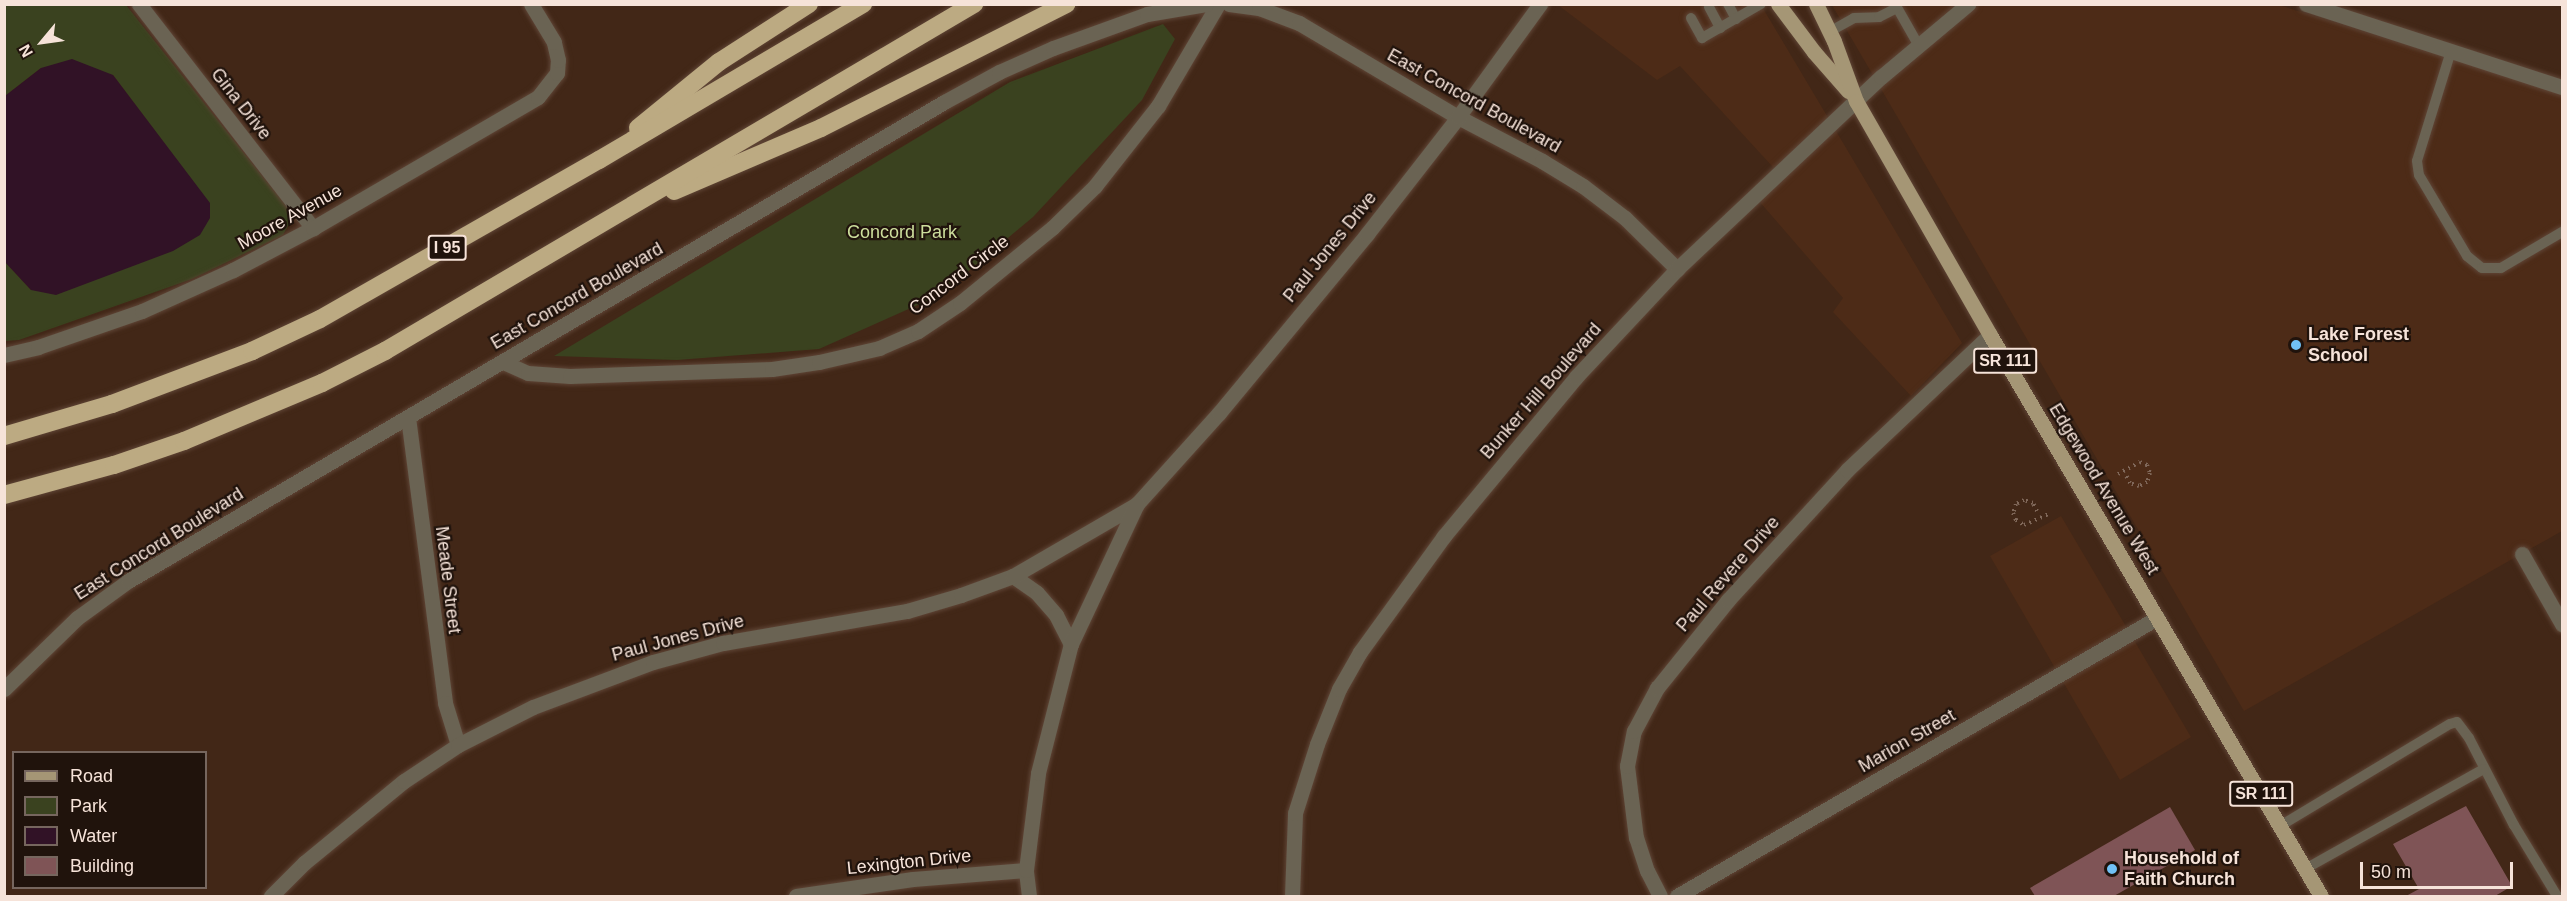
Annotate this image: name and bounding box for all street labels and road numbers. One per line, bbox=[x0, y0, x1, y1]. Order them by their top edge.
street label: East Concord Boulevard bbox=[1383, 44, 1565, 158]
street label: Gina Drive bbox=[206, 64, 276, 144]
street label: Moore Avenue bbox=[234, 179, 346, 255]
street label: Paul Jones Drive bbox=[1279, 187, 1381, 307]
street label: Concord Circle bbox=[905, 231, 1013, 319]
road number: I 95 bbox=[428, 235, 466, 261]
street label: East Concord Boulevard bbox=[487, 238, 667, 354]
street label: Bunker Hill Boulevard bbox=[1476, 319, 1606, 463]
road number: SR 111 bbox=[1972, 348, 2038, 374]
street label: Edgewood Avenue West bbox=[2044, 399, 2164, 579]
street label: East Concord Boulevard bbox=[71, 483, 247, 605]
street label: Paul Revere Drive bbox=[1672, 512, 1784, 636]
street label: Meade Street bbox=[431, 525, 465, 635]
street label: Paul Jones Drive bbox=[609, 610, 747, 666]
street label: Marion Street bbox=[1855, 705, 1959, 777]
road number: SR 111 bbox=[2228, 781, 2294, 807]
street label: Lexington Drive bbox=[846, 845, 972, 879]

